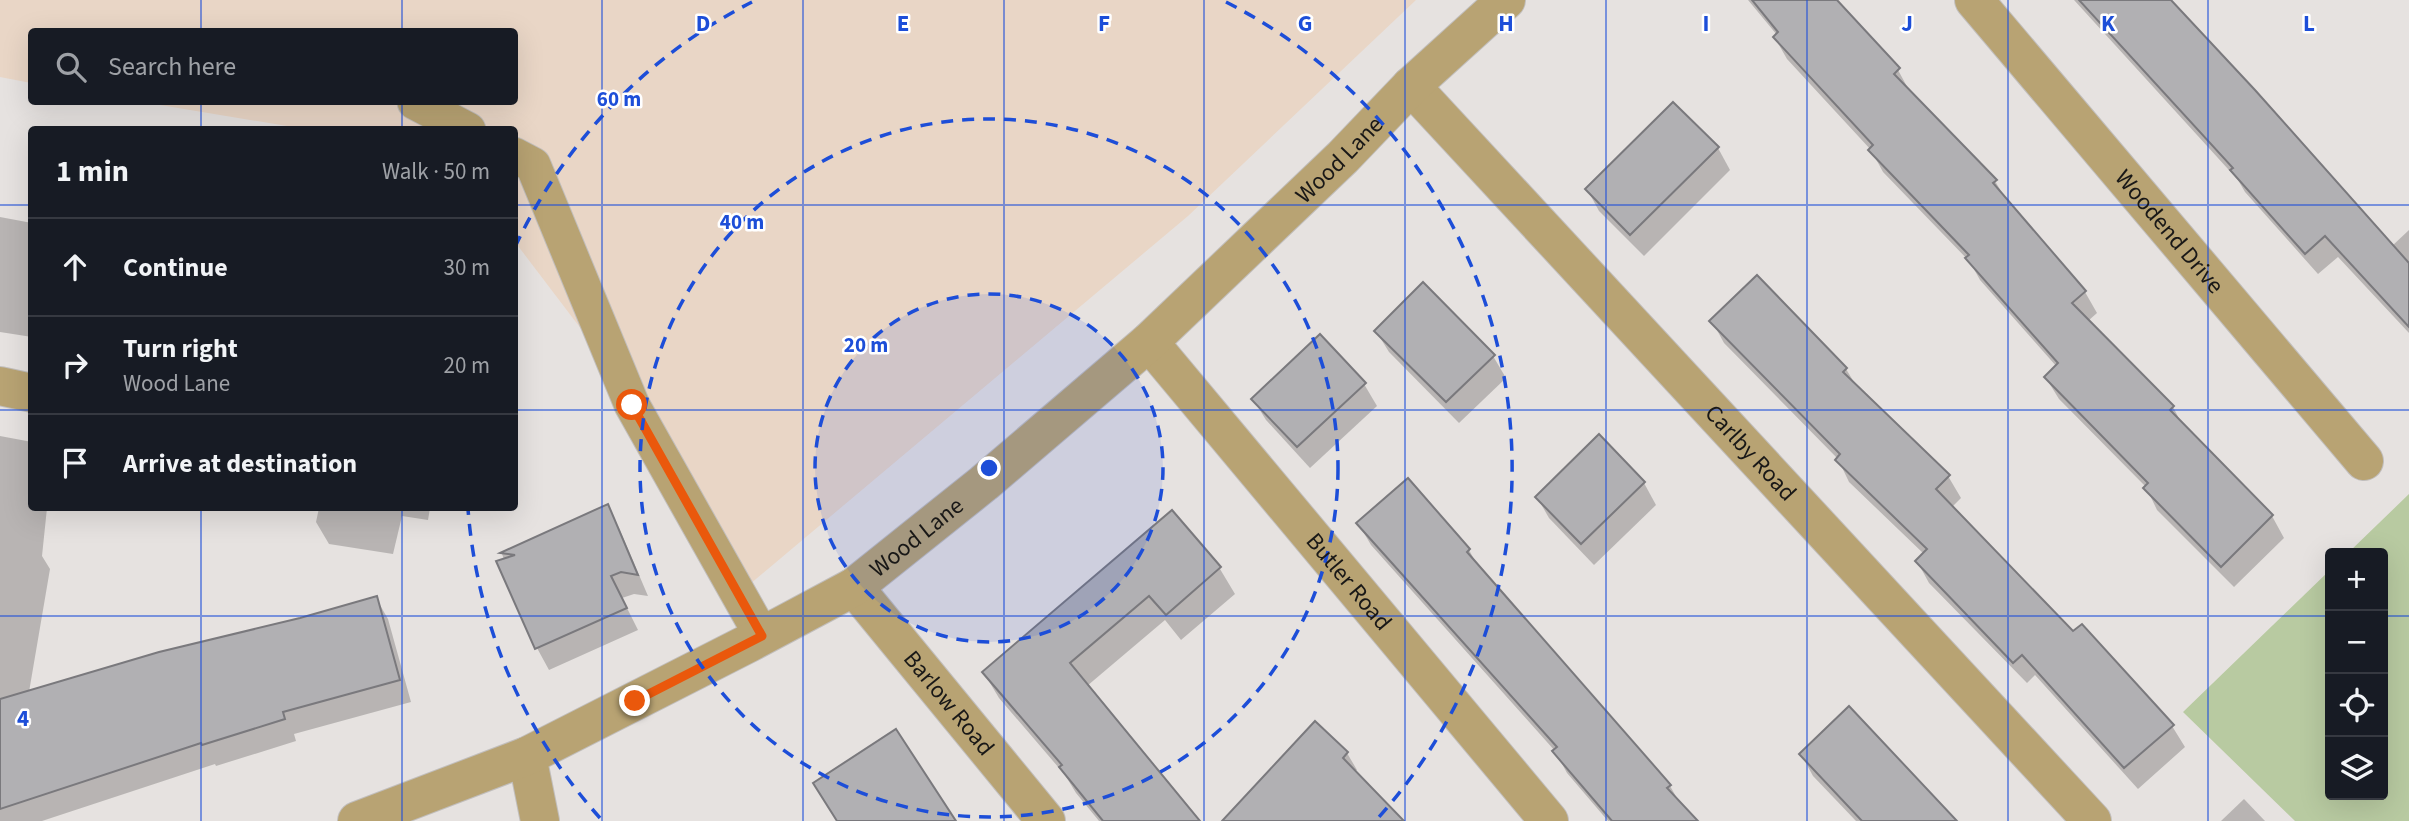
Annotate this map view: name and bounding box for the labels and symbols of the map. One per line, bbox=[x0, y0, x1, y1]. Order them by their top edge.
text: D bbox=[696, 7, 710, 40]
text: E bbox=[897, 7, 909, 40]
text: F bbox=[1098, 7, 1110, 40]
text: G bbox=[1298, 7, 1312, 40]
text: H bbox=[1498, 7, 1514, 40]
text: I bbox=[1703, 7, 1709, 40]
text: J bbox=[1901, 7, 1913, 40]
text: K bbox=[2101, 7, 2116, 40]
text: L bbox=[2303, 7, 2315, 40]
text: 60 m bbox=[597, 84, 641, 114]
street label: Wood Lane bbox=[1287, 108, 1391, 212]
street label: Woodend Drive bbox=[2106, 162, 2232, 302]
text: 40 m bbox=[720, 207, 764, 237]
text: 20 m bbox=[844, 330, 888, 360]
route start bbox=[616, 389, 647, 420]
street label: Carlby Road bbox=[1696, 397, 1804, 509]
centre of rings bbox=[977, 456, 1001, 480]
street label: Wood Lane bbox=[862, 489, 971, 586]
street label: Butler Road bbox=[1297, 525, 1400, 638]
street label: Barlow Road bbox=[895, 643, 1003, 764]
route end bbox=[619, 685, 650, 716]
text: 4 bbox=[17, 702, 29, 735]

